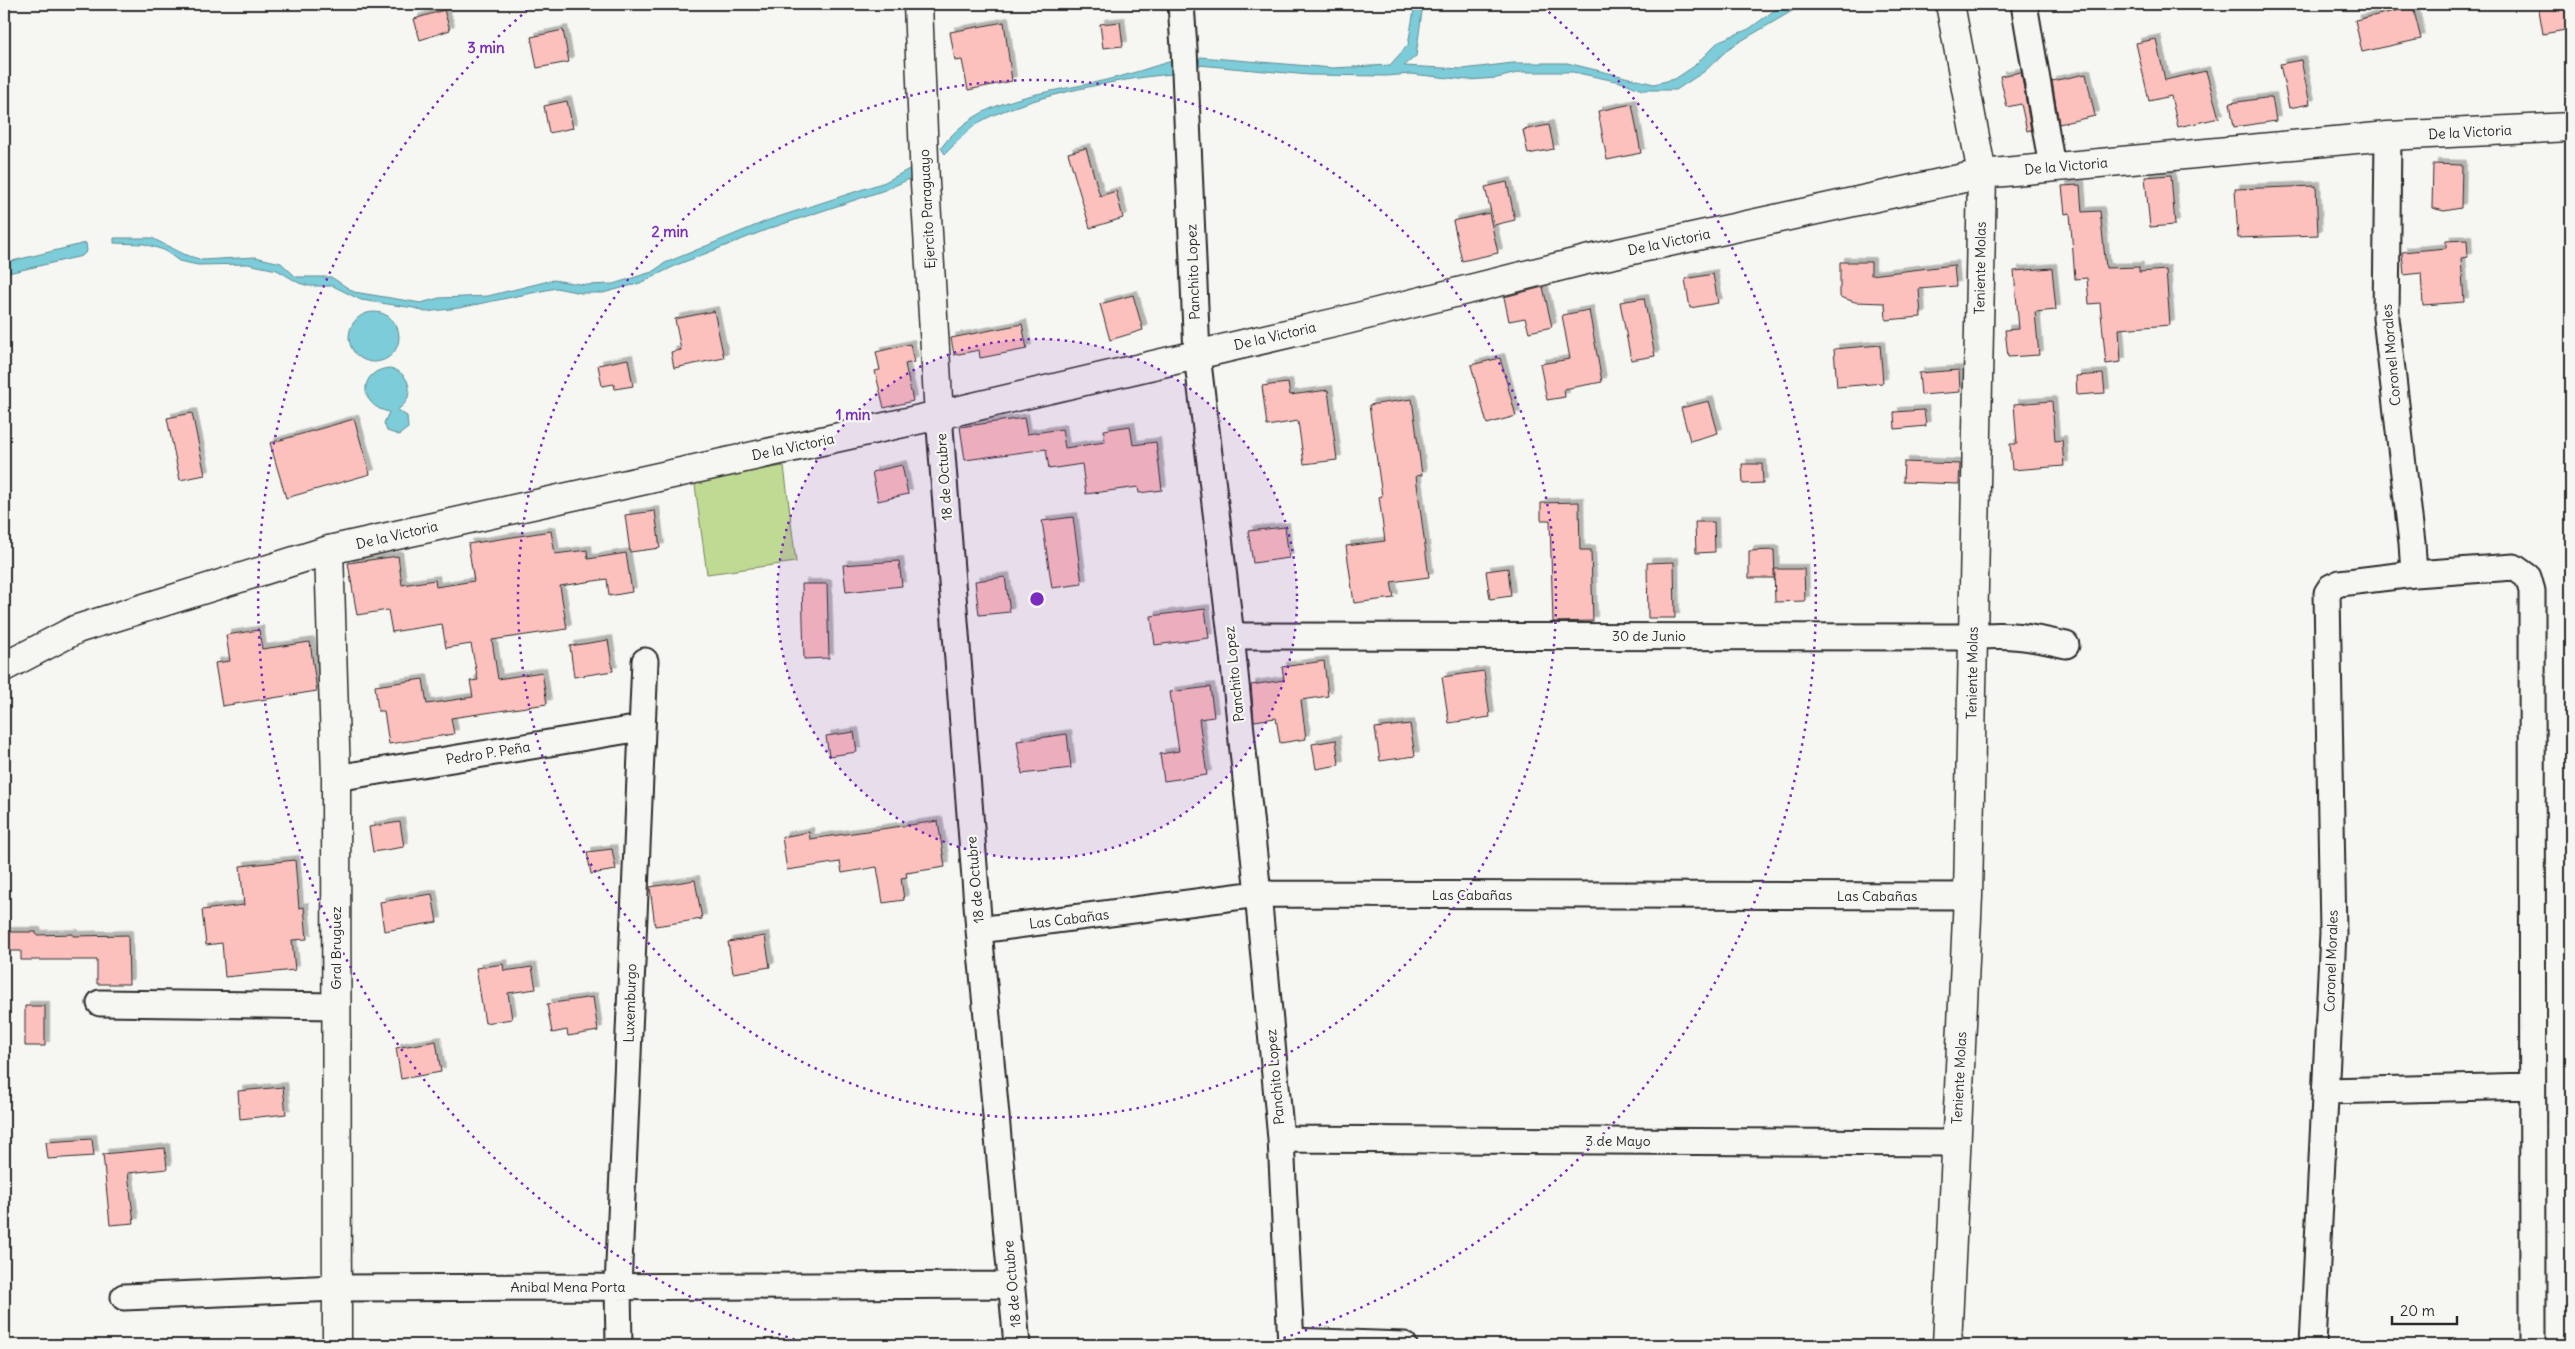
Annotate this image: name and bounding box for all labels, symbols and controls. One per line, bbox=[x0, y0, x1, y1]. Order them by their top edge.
text: 3 min bbox=[467, 38, 505, 57]
street label: De la Victoria bbox=[2428, 121, 2512, 143]
street label: Ejercito Paraguayo bbox=[915, 149, 939, 269]
street label: De la Victoria bbox=[2024, 153, 2108, 179]
street label: Teniente Molas bbox=[1970, 221, 1990, 315]
text: 2 min bbox=[652, 222, 689, 241]
street label: Panchito Lopez bbox=[1182, 223, 1204, 320]
street label: De la Victoria bbox=[1626, 224, 1712, 260]
street label: Coronel Morales bbox=[2378, 303, 2404, 407]
street label: De la Victoria bbox=[1232, 318, 1318, 354]
text: 1 min bbox=[836, 405, 871, 424]
street label: De la Victoria bbox=[750, 429, 836, 465]
street label: 18 de Octubre bbox=[932, 433, 956, 521]
street label: De la Victoria bbox=[354, 517, 440, 553]
centre of rings bbox=[1028, 590, 1046, 608]
street label: Panchito Lopez bbox=[1220, 625, 1248, 723]
street label: Teniente Molas bbox=[1962, 626, 1982, 720]
street label: 30 de Junio bbox=[1612, 627, 1686, 645]
street label: Pedro P. Peña bbox=[444, 737, 532, 769]
street label: 18 de Octubre bbox=[962, 836, 988, 924]
street label: Las Cabañas bbox=[1432, 886, 1512, 904]
street label: Las Cabañas bbox=[1837, 887, 1917, 905]
street label: Las Cabañas bbox=[1028, 905, 1110, 933]
street label: Gral Bruguez bbox=[327, 906, 345, 990]
street label: Coronel Morales bbox=[2320, 910, 2342, 1012]
street label: Luxemburgo bbox=[620, 963, 640, 1043]
street label: Panchito Lopez bbox=[1262, 1028, 1288, 1126]
street label: Teniente Molas bbox=[1948, 1031, 1970, 1125]
street label: 3 de Mayo bbox=[1585, 1132, 1651, 1150]
street label: 18 de Octubre bbox=[999, 1240, 1025, 1328]
street label: Anibal Mena Porta bbox=[510, 1278, 626, 1296]
scale bar bbox=[2392, 1294, 2458, 1326]
text: 20 m bbox=[2400, 1301, 2435, 1320]

